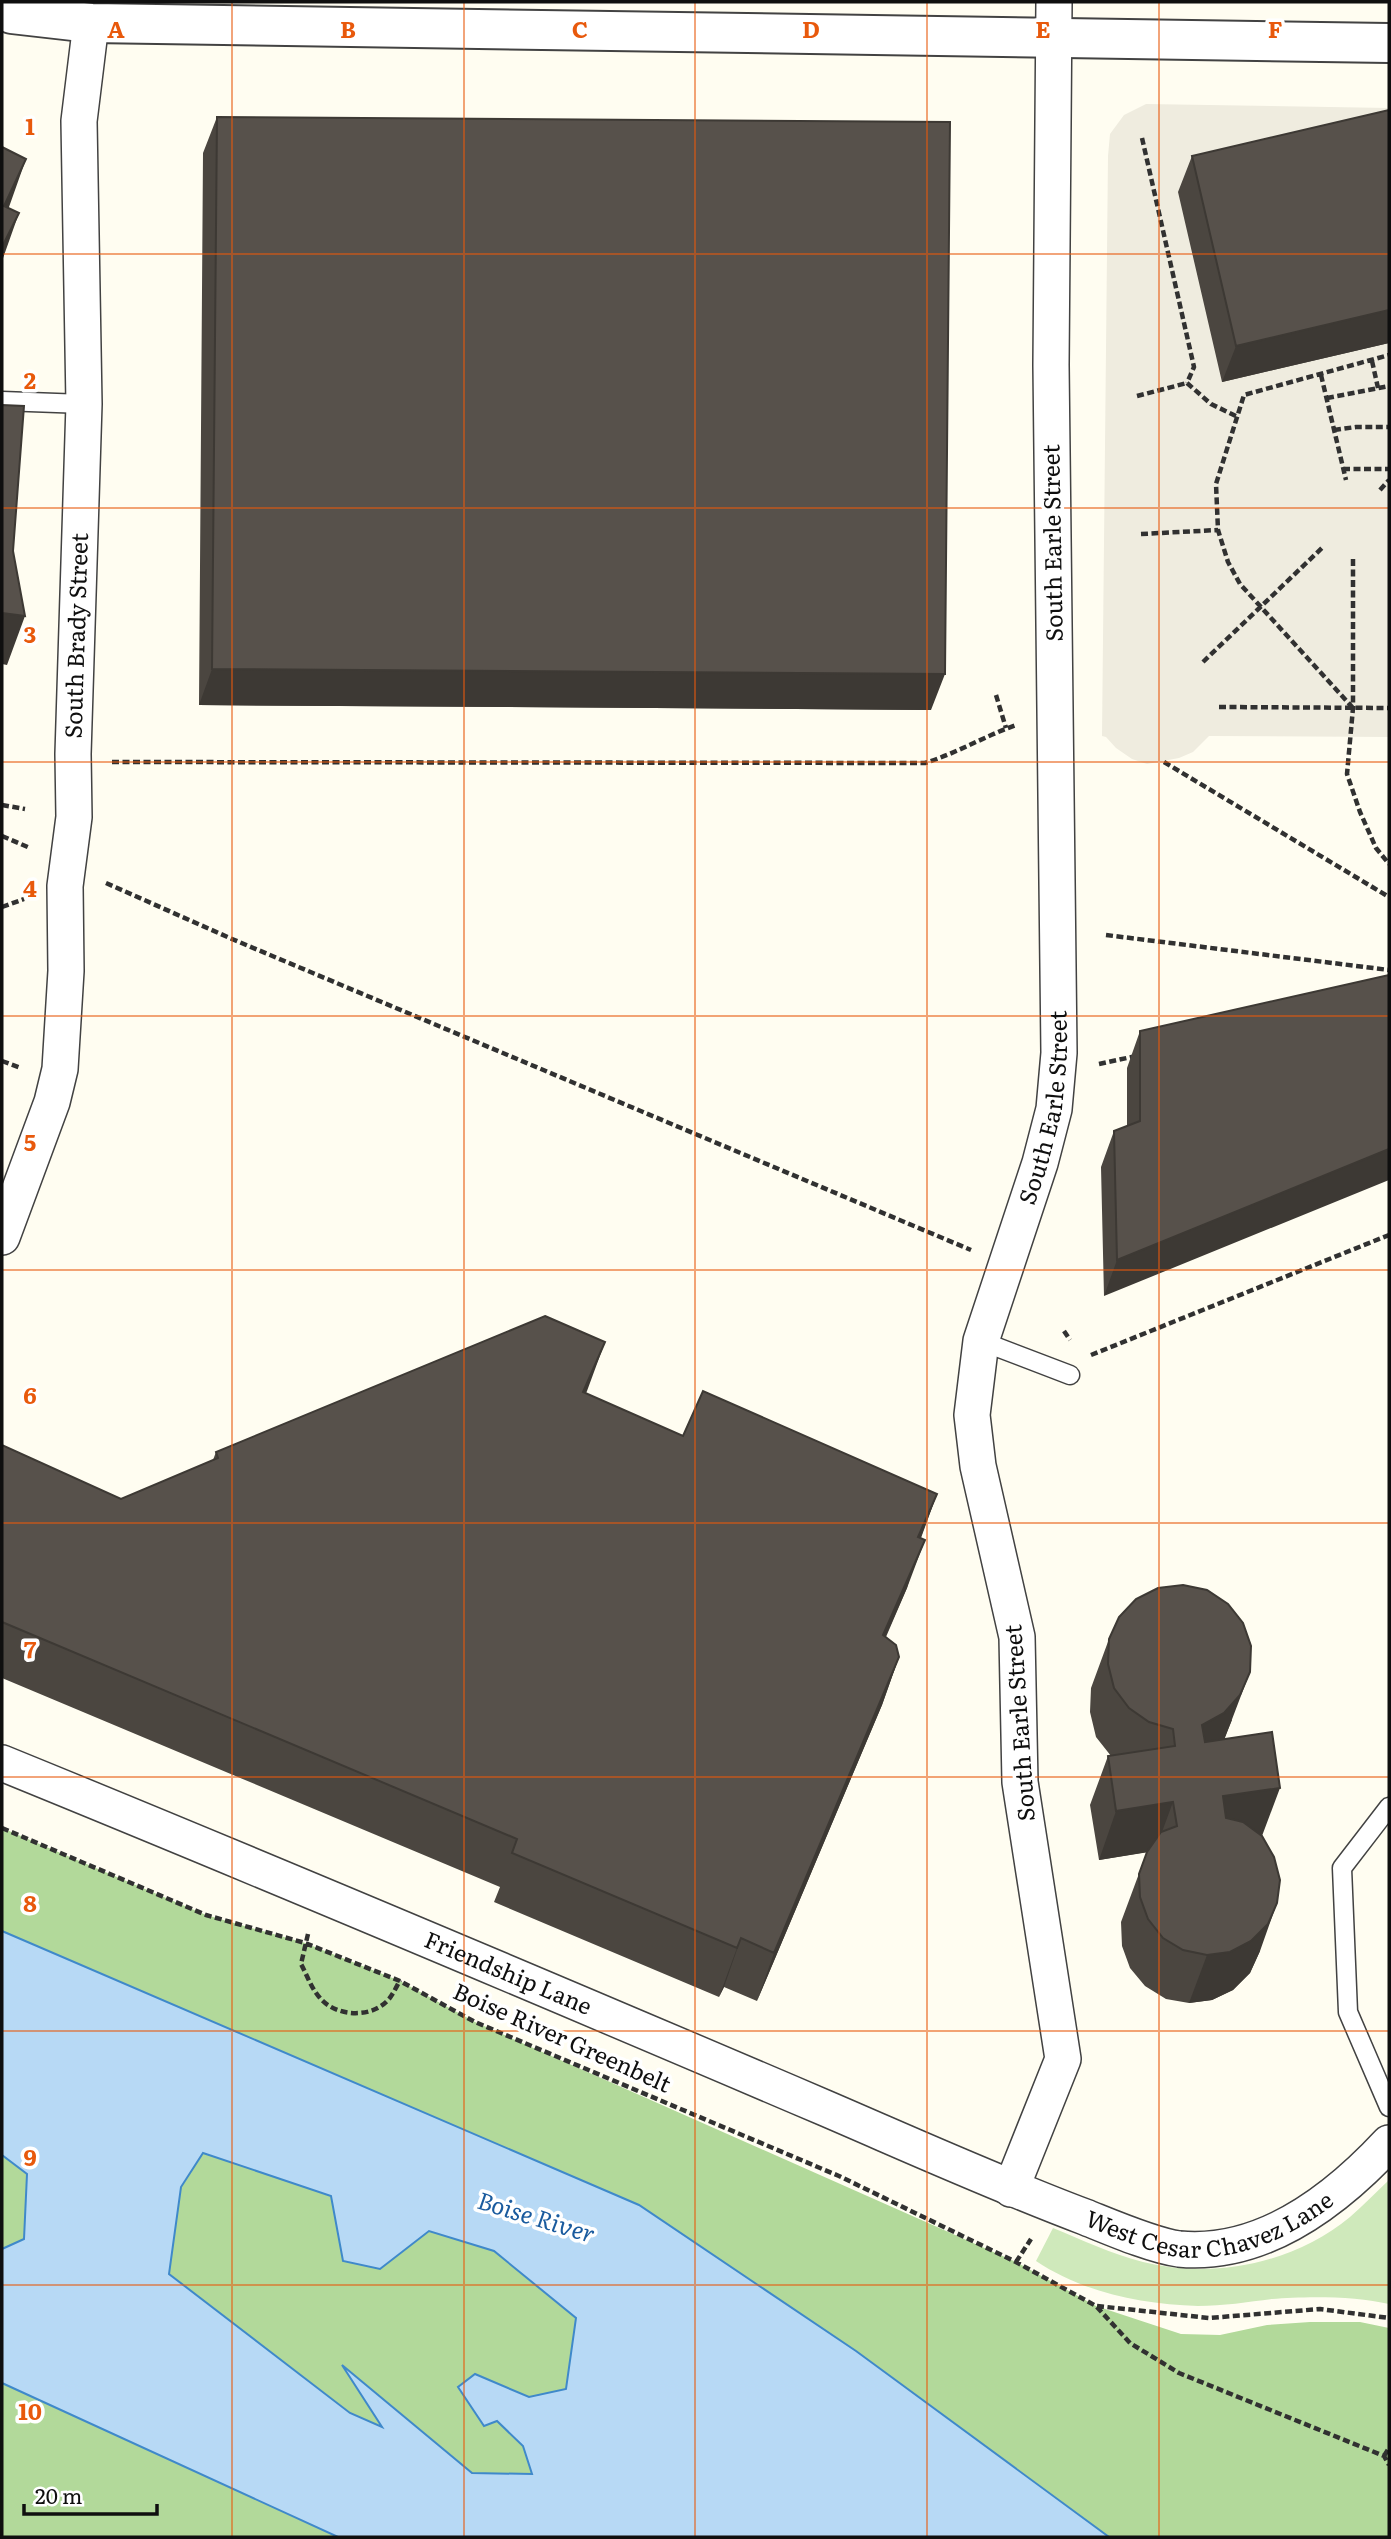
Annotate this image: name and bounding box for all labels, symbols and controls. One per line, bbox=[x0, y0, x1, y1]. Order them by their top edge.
text: A bbox=[107, 11, 125, 45]
text: B bbox=[340, 11, 356, 45]
text: C bbox=[572, 11, 588, 45]
text: D bbox=[802, 11, 820, 45]
text: E bbox=[1035, 11, 1051, 45]
text: F bbox=[1268, 11, 1283, 45]
text: 1 bbox=[25, 108, 35, 142]
text: 2 bbox=[24, 362, 36, 396]
street label: South Earle Street bbox=[1032, 443, 1070, 642]
street label: South Brady Street bbox=[54, 532, 95, 739]
text: 3 bbox=[24, 616, 36, 650]
text: 4 bbox=[23, 870, 37, 904]
street label: South Earle Street bbox=[1008, 1010, 1074, 1208]
text: 5 bbox=[24, 1124, 36, 1158]
text: 6 bbox=[23, 1377, 37, 1411]
street label: South Earle Street bbox=[994, 1623, 1042, 1823]
text: 7 bbox=[24, 1631, 37, 1665]
text: 8 bbox=[23, 1885, 37, 1919]
street label: Friendship Lane bbox=[420, 1921, 598, 2022]
street label: Boise River Greenbelt bbox=[448, 1973, 678, 2100]
text: 9 bbox=[23, 2139, 37, 2173]
water label: Boise River bbox=[474, 2181, 600, 2250]
street label: West Cesar Chavez Lane bbox=[1081, 2182, 1339, 2265]
text: 10 bbox=[18, 2393, 42, 2427]
scale bar bbox=[24, 2472, 158, 2516]
text: 20 m bbox=[35, 2479, 82, 2510]

